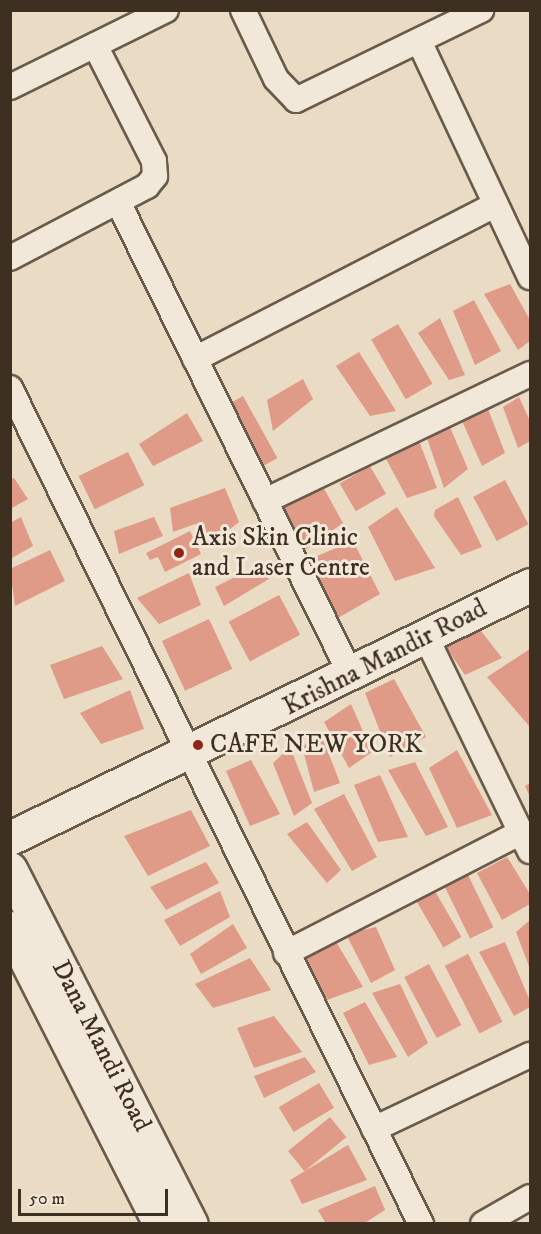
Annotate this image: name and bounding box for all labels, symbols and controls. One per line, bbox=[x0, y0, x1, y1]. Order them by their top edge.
place label: Axis Skin Clinic and Laser Centre bbox=[192, 522, 370, 584]
marker: Axis Skin Clinic and Laser Centre bbox=[170, 544, 188, 562]
street label: Krishna Mandir Road bbox=[278, 593, 492, 723]
place label: CAFE NEW YORK bbox=[210, 729, 422, 761]
marker: CAFE NEW YORK bbox=[191, 738, 205, 752]
street label: Dana Mandi Road bbox=[44, 955, 158, 1137]
scale bar bbox=[21, 1177, 171, 1215]
text: 50 m bbox=[29, 1188, 65, 1210]

